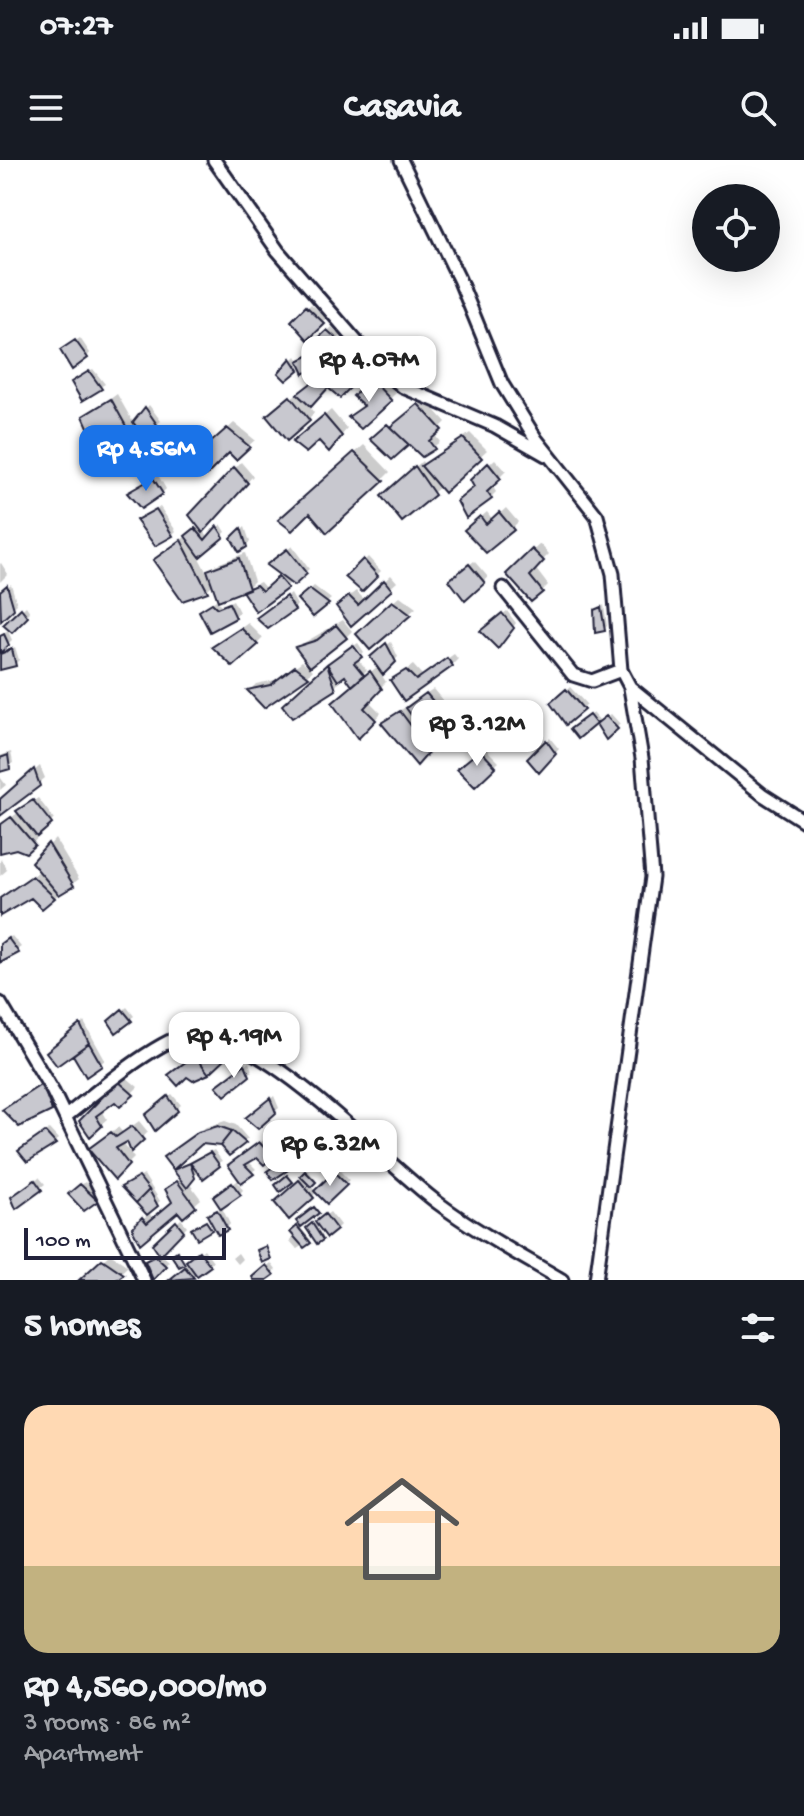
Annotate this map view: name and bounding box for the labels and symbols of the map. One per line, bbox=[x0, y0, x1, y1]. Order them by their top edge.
pin: Rp 4.07M bbox=[286, 336, 452, 404]
pin: Rp 4.56M bbox=[63, 425, 229, 493]
pin: Rp 3.12M bbox=[394, 700, 560, 768]
pin: Rp 4.19M bbox=[151, 1012, 317, 1080]
pin: Rp 6.32M bbox=[247, 1120, 413, 1188]
scale bar bbox=[24, 1224, 226, 1260]

